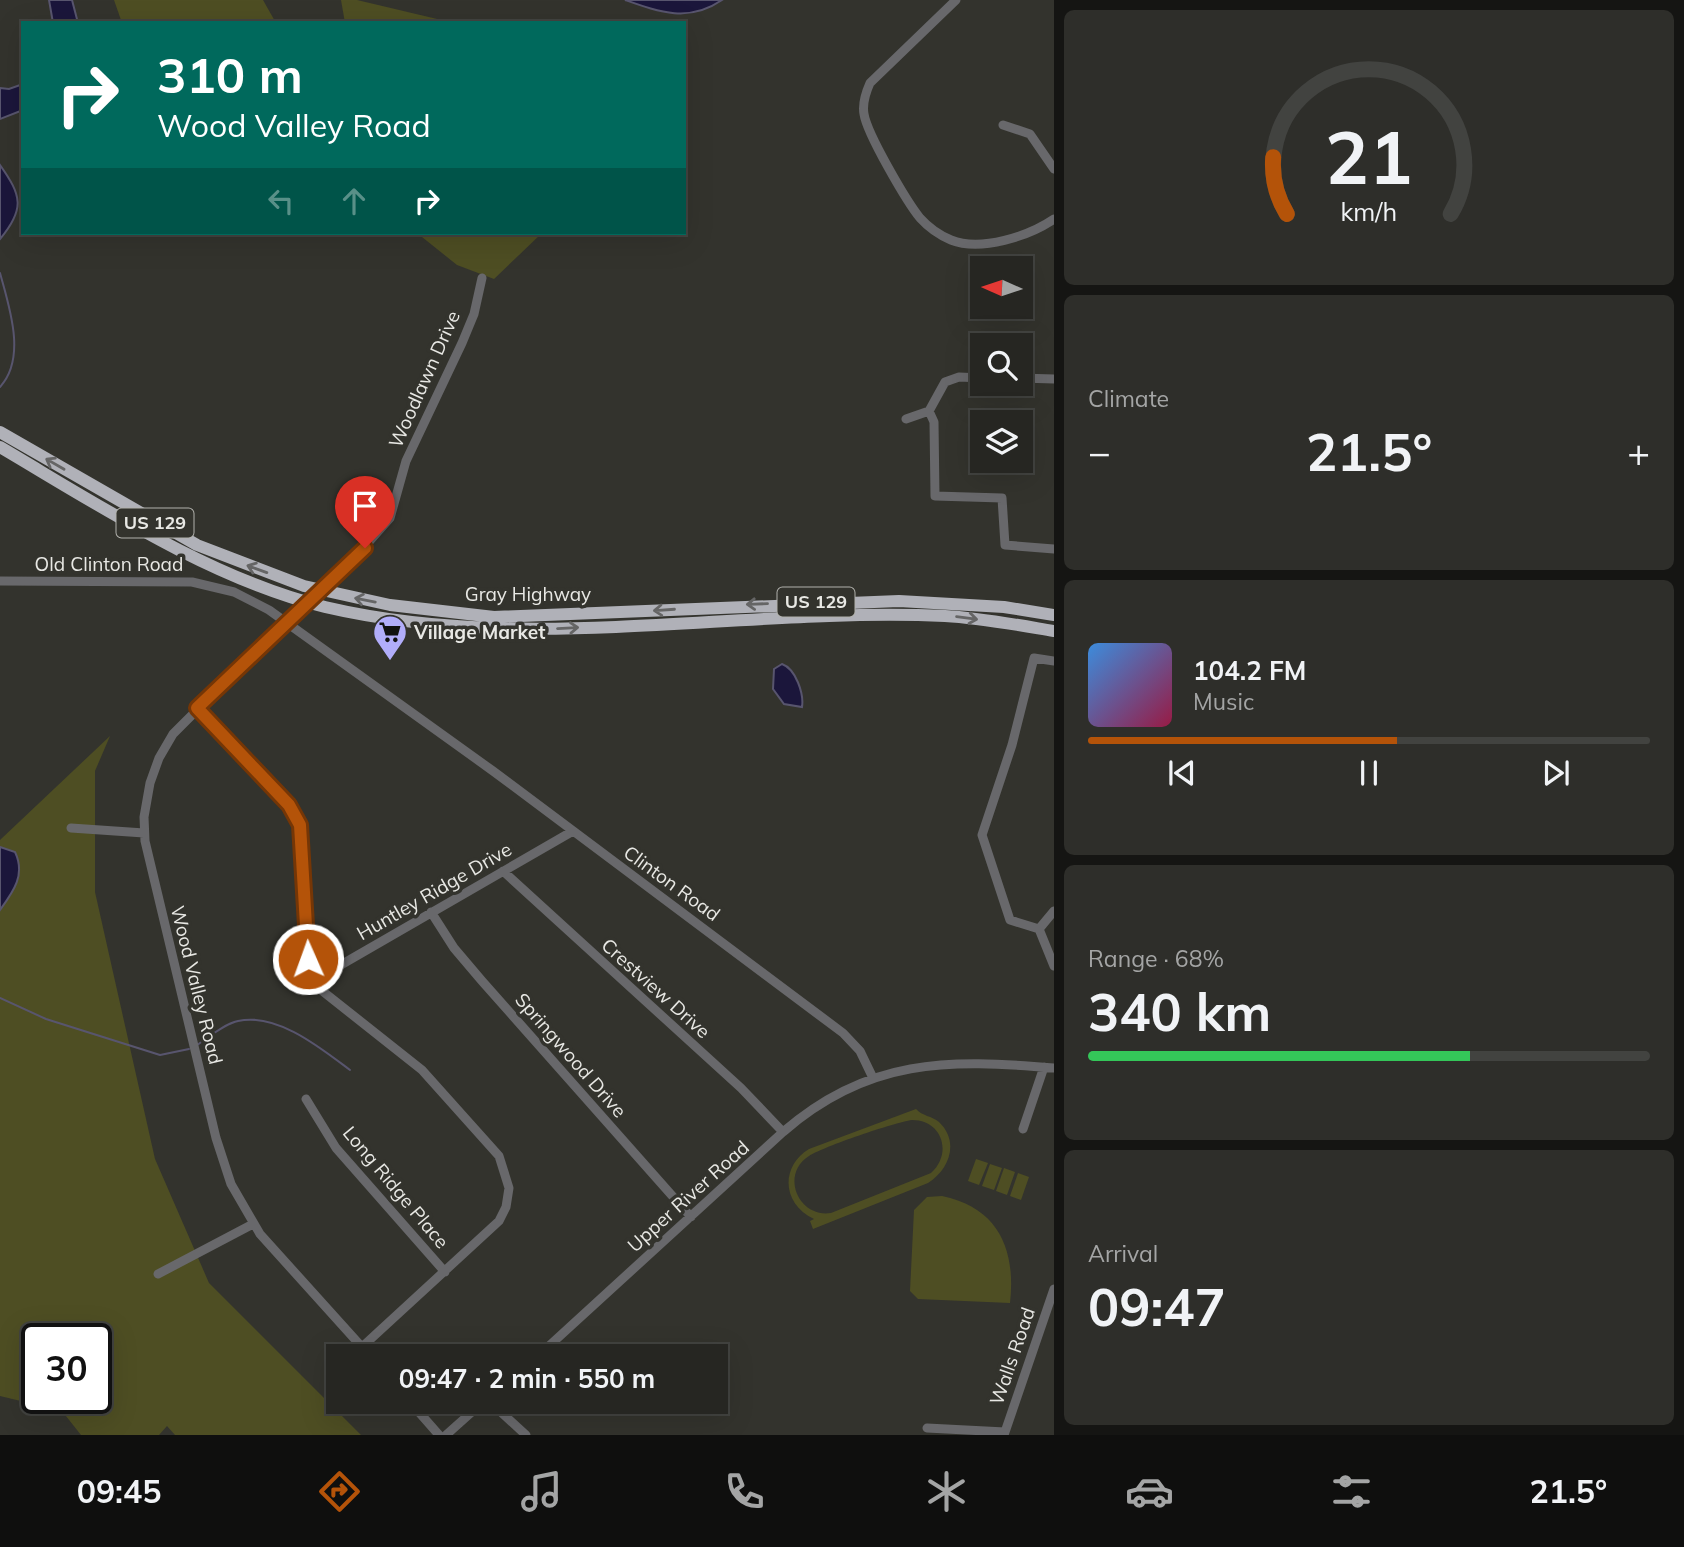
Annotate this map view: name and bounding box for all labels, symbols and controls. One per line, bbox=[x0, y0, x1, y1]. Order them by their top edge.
text: 310 m bbox=[157, 44, 303, 105]
icon: right bbox=[42, 49, 133, 140]
text: Wood Valley Road bbox=[157, 105, 431, 145]
text: 21 bbox=[1325, 111, 1413, 202]
icon: left bbox=[262, 182, 300, 220]
icon: ahead bbox=[335, 182, 373, 220]
icon: right bbox=[408, 182, 446, 220]
text: km/h bbox=[1341, 195, 1397, 226]
north arrow bbox=[970, 256, 1032, 318]
map controls bbox=[970, 256, 1033, 473]
street label: Woodlawn Drive bbox=[383, 307, 465, 451]
button: search bbox=[970, 333, 1033, 396]
text: Climate bbox=[1088, 384, 1169, 413]
button: layers bbox=[970, 410, 1033, 473]
text: 21.5° bbox=[1306, 419, 1432, 484]
text: − bbox=[1088, 428, 1111, 476]
text: + bbox=[1627, 428, 1650, 476]
one-way arrow bbox=[46, 457, 66, 471]
pin bbox=[335, 476, 395, 548]
icon: arrive bbox=[346, 487, 384, 525]
road number: US 129 bbox=[116, 508, 194, 538]
street label: Old Clinton Road bbox=[35, 552, 183, 576]
one-way arrow bbox=[247, 562, 269, 574]
street label: Gray Highway bbox=[465, 582, 591, 606]
road number: US 129 bbox=[778, 588, 854, 616]
one-way arrow bbox=[354, 593, 377, 607]
one-way arrow bbox=[746, 598, 769, 611]
one-way arrow bbox=[654, 604, 676, 617]
one-way arrow bbox=[955, 612, 977, 625]
supermarket icon: Village Market bbox=[371, 613, 409, 662]
place label: Village Market bbox=[413, 620, 545, 644]
one-way arrow bbox=[556, 622, 579, 635]
text: 104.2 FM bbox=[1193, 654, 1306, 687]
text: Music bbox=[1193, 687, 1254, 716]
icon: previous bbox=[1163, 754, 1201, 792]
icon: pause bbox=[1350, 754, 1388, 792]
icon: next bbox=[1537, 754, 1575, 792]
street label: Huntley Ridge Drive bbox=[352, 837, 516, 945]
street label: Clinton Road bbox=[619, 840, 725, 926]
street label: Wood Valley Road bbox=[166, 903, 228, 1067]
position arrow bbox=[271, 922, 345, 996]
street label: Crestview Drive bbox=[597, 933, 715, 1043]
text: Range · 68% bbox=[1088, 944, 1224, 973]
text: 340 km bbox=[1088, 979, 1271, 1044]
street label: Springwood Drive bbox=[510, 988, 632, 1122]
street label: Long Ridge Place bbox=[338, 1121, 454, 1253]
street label: Upper River Road bbox=[622, 1135, 754, 1257]
text: Arrival bbox=[1088, 1239, 1158, 1268]
text: 09:47 bbox=[1088, 1274, 1226, 1339]
street label: Walls Road bbox=[984, 1304, 1040, 1408]
speed limit sign: 30 bbox=[21, 1323, 112, 1414]
text: 09:47 · 2 min · 550 m bbox=[399, 1362, 655, 1395]
icon: directions bbox=[315, 1467, 364, 1516]
icon: music bbox=[517, 1467, 566, 1516]
icon: phone bbox=[720, 1467, 769, 1516]
icon: climate bbox=[922, 1467, 971, 1516]
icon: car bbox=[1125, 1467, 1174, 1516]
icon: filters bbox=[1327, 1467, 1376, 1516]
text: 09:45 bbox=[77, 1471, 161, 1511]
text: 21.5° bbox=[1530, 1471, 1607, 1511]

